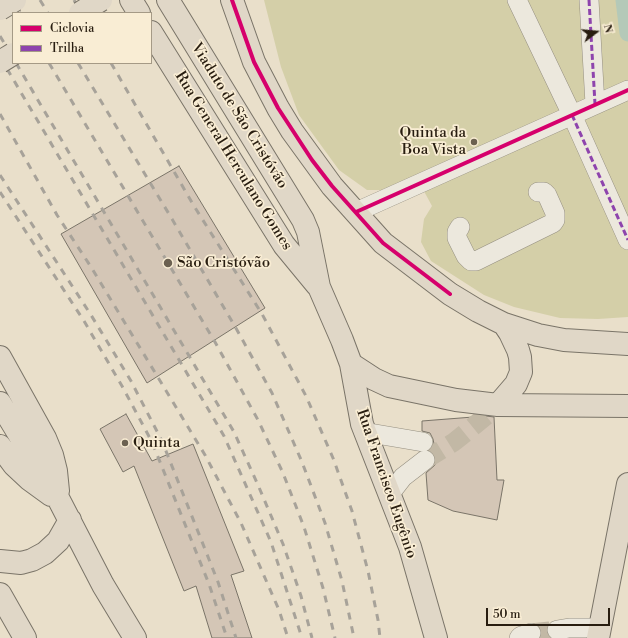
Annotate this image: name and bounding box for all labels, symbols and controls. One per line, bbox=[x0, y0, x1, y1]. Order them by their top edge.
legend bbox=[12, 12, 152, 64]
north arrow bbox=[576, 12, 616, 52]
text: Ciclovia bbox=[50, 21, 94, 36]
text: N bbox=[600, 23, 615, 35]
street label: Viaduto de São Cristóvão bbox=[187, 40, 291, 192]
text: Trilha bbox=[50, 41, 84, 56]
street label: Rua General Herculano Gomes bbox=[170, 68, 296, 254]
place label: Quinta da Boa Vista bbox=[399, 124, 466, 159]
marker: Quinta da Boa Vista bbox=[469, 137, 479, 147]
place label: São Cristóvão bbox=[177, 254, 270, 272]
marker: São Cristóvão bbox=[162, 257, 174, 269]
street label: Rua Francisco Eugênio bbox=[352, 407, 420, 561]
place label: Quinta bbox=[133, 434, 180, 452]
marker: Quinta bbox=[120, 438, 130, 448]
scale bar bbox=[488, 600, 612, 626]
text: 50 m bbox=[493, 607, 521, 622]

